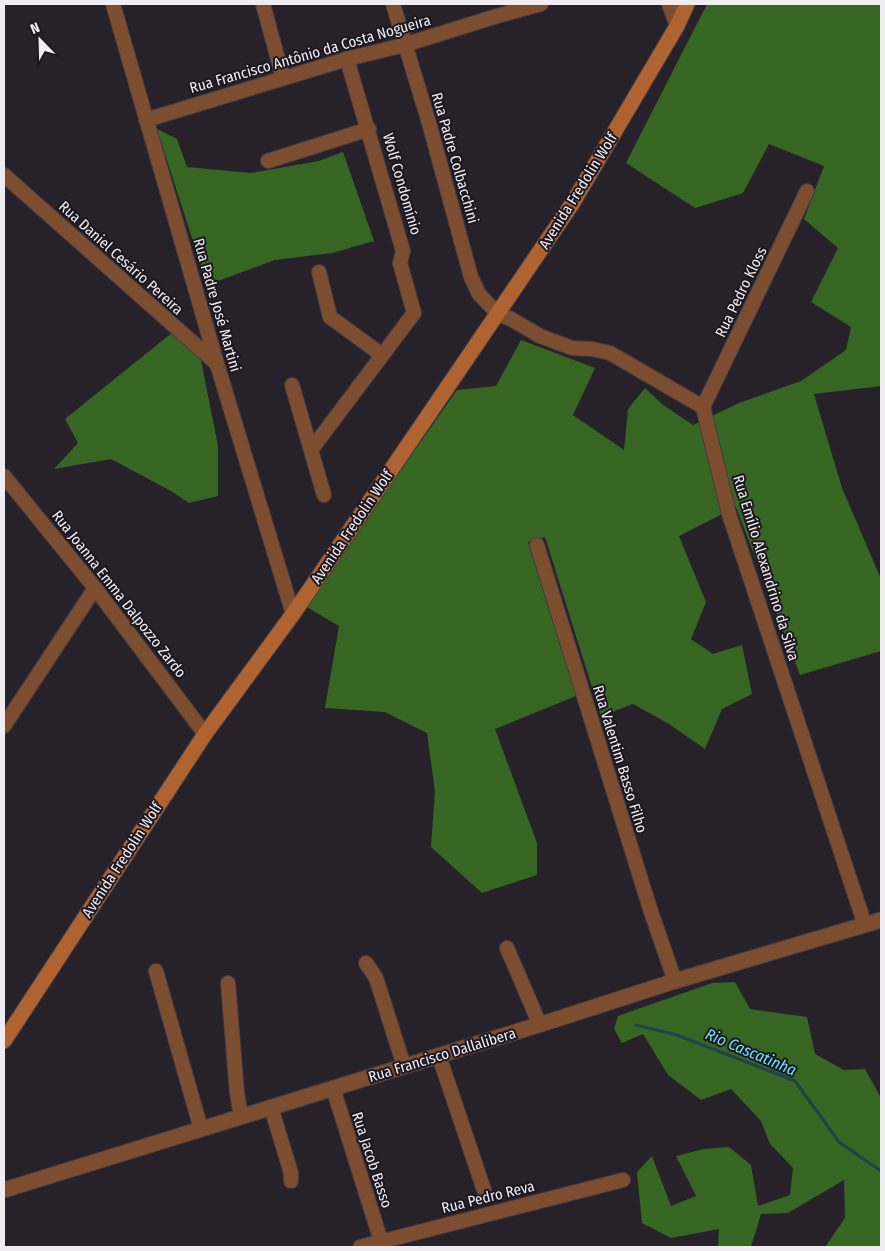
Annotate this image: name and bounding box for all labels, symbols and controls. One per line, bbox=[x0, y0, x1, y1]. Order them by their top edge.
street label: Rua Francisco Antônio da Costa Nogueira bbox=[187, 11, 433, 97]
north arrow bbox=[15, 15, 65, 65]
text: N bbox=[28, 19, 42, 38]
street label: Rua Padre Colbacchini bbox=[428, 90, 482, 226]
street label: Avenida Fredolin Wolf bbox=[535, 128, 622, 252]
street label: Wolf Condomínio bbox=[379, 131, 425, 237]
street label: Rua Daniel Cesário Pereira bbox=[55, 197, 187, 319]
street label: Rua Padre José Martini bbox=[189, 236, 245, 374]
street label: Rua Pedro Kloss bbox=[711, 244, 771, 340]
street label: Avenida Fredolin Wolf bbox=[307, 466, 398, 587]
street label: Rua Emílio Alexandrino da Silva bbox=[729, 473, 803, 663]
street label: Rua Joanna Emma Dalpozzo Zardo bbox=[48, 507, 190, 681]
street label: Rua Valentim Basso Filho bbox=[589, 683, 651, 835]
street label: Avenida Fredolin Wolf bbox=[78, 798, 167, 921]
street label: Rua Francisco Dallalibera bbox=[366, 1024, 518, 1086]
water label: Rio Cascatinha bbox=[703, 1024, 799, 1080]
street label: Rua Jacob Basso bbox=[348, 1110, 396, 1210]
street label: Rua Pedro Reva bbox=[440, 1177, 536, 1217]

